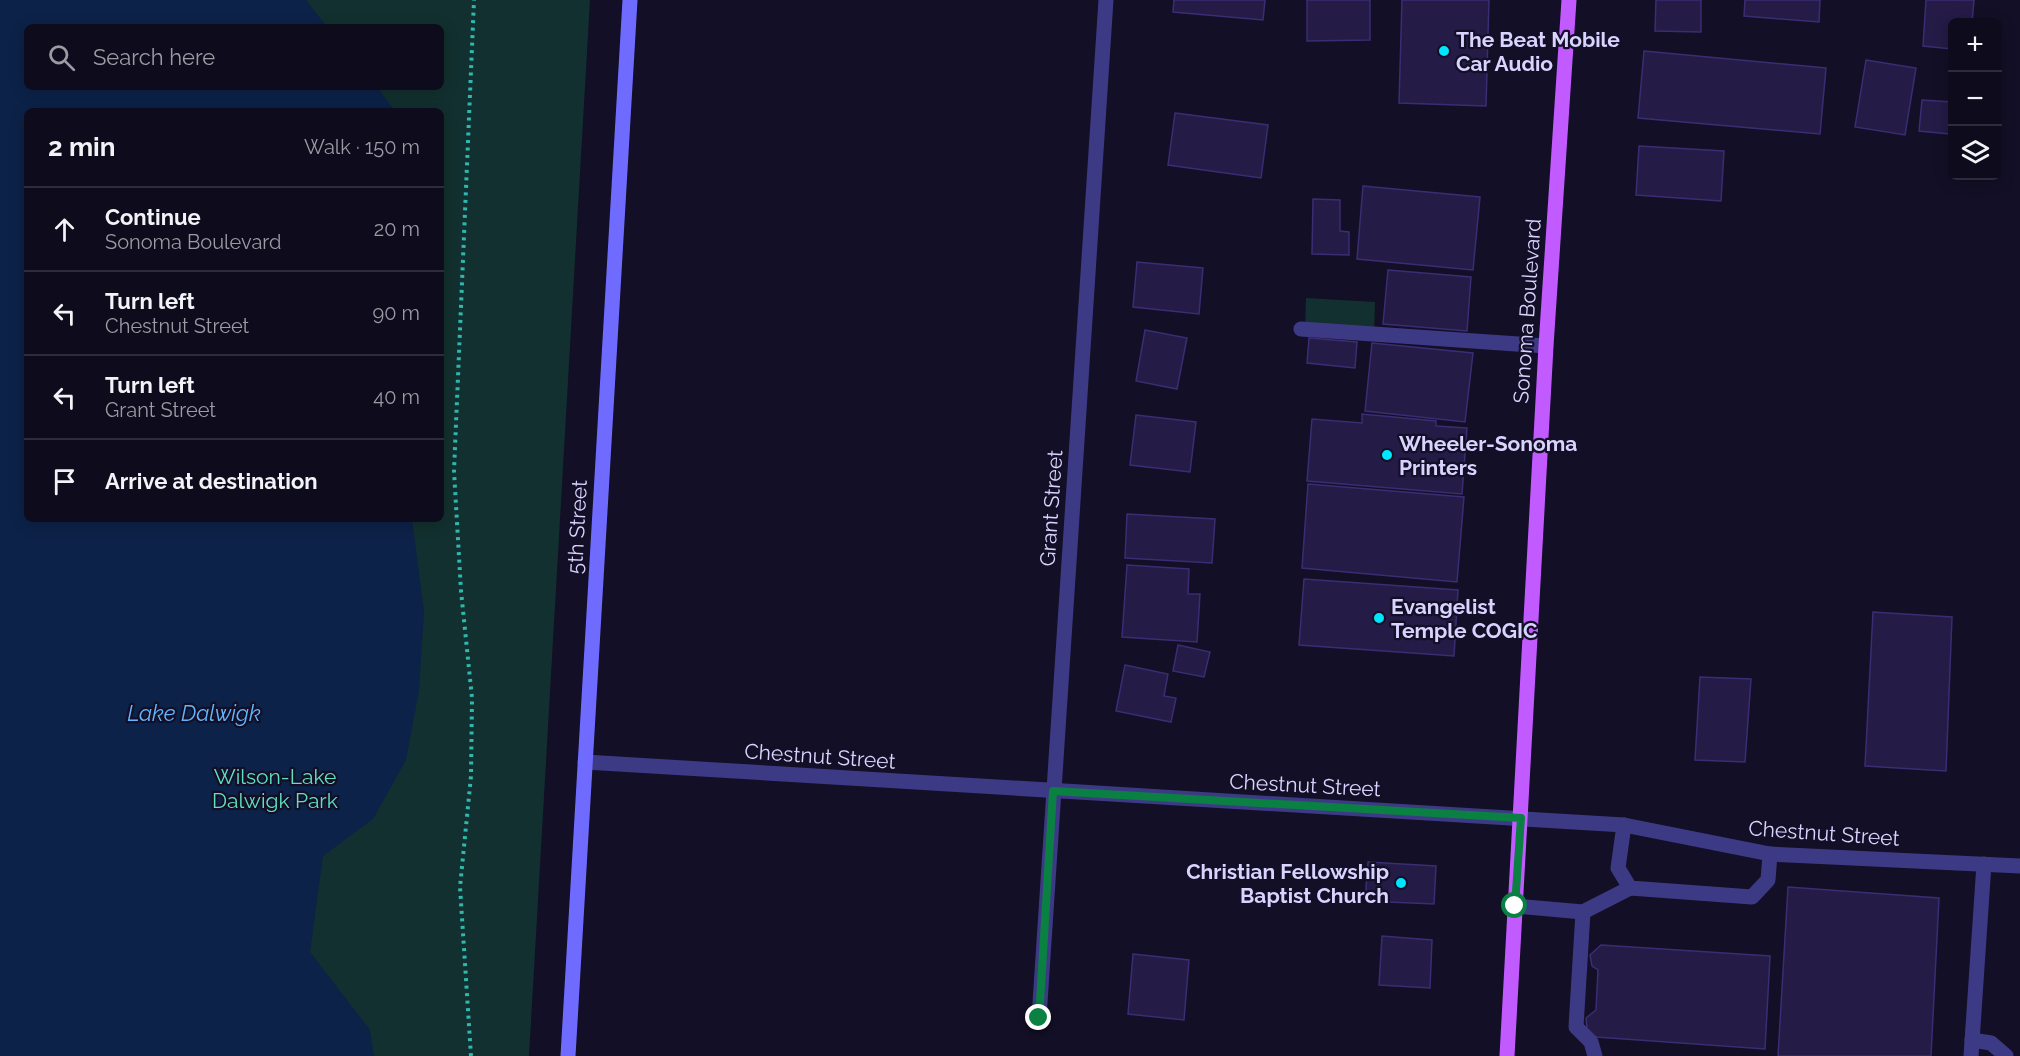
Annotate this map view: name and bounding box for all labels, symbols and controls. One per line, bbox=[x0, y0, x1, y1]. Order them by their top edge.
map controls bbox=[1948, 18, 2002, 180]
button: + bbox=[1948, 18, 2002, 72]
search box bbox=[24, 24, 444, 90]
place label: The Beat Mobile Car Audio bbox=[1456, 27, 1620, 76]
icon: search bbox=[45, 41, 78, 74]
text: Search here bbox=[93, 44, 215, 70]
marker: The Beat Mobile Car Audio bbox=[1437, 44, 1451, 58]
button: − bbox=[1948, 72, 2002, 126]
button: layers bbox=[1948, 126, 2002, 180]
text: 2 min bbox=[48, 132, 115, 162]
text: Walk · 150 m bbox=[304, 135, 420, 159]
text: Continue bbox=[105, 204, 201, 230]
icon: ahead bbox=[48, 213, 81, 246]
text: 20 m bbox=[374, 217, 420, 241]
street label: Sonoma Boulevard bbox=[1508, 218, 1546, 404]
text: Sonoma Boulevard bbox=[105, 230, 281, 254]
text: Turn left bbox=[105, 288, 195, 314]
icon: left bbox=[48, 297, 81, 330]
text: 90 m bbox=[373, 301, 420, 325]
text: Chestnut Street bbox=[105, 314, 249, 338]
text: Turn left bbox=[105, 372, 195, 398]
icon: left bbox=[48, 381, 81, 414]
text: 40 m bbox=[373, 385, 420, 409]
text: Grant Street bbox=[105, 398, 216, 422]
place label: Wheeler-Sonoma Printers bbox=[1399, 431, 1577, 480]
marker: Wheeler-Sonoma Printers bbox=[1380, 448, 1394, 462]
street label: Grant Street bbox=[1034, 449, 1068, 567]
icon: arrive bbox=[48, 465, 81, 498]
text: Arrive at destination bbox=[105, 468, 318, 494]
street label: 5th Street bbox=[562, 479, 592, 575]
place label: Evangelist Temple COGIC bbox=[1391, 594, 1537, 643]
marker: Evangelist Temple COGIC bbox=[1372, 611, 1386, 625]
water label: Lake Dalwigk bbox=[127, 700, 261, 726]
street label: Chestnut Street bbox=[744, 738, 896, 774]
park label: Wilson-Lake Dalwigk Park bbox=[212, 764, 338, 813]
street label: Chestnut Street bbox=[1229, 769, 1381, 801]
street label: Chestnut Street bbox=[1748, 815, 1900, 851]
place label: Christian Fellowship Baptist Church bbox=[1186, 859, 1389, 908]
marker: Christian Fellowship Baptist Church bbox=[1394, 876, 1408, 890]
route start bbox=[1501, 892, 1527, 918]
route end bbox=[1025, 1004, 1051, 1030]

